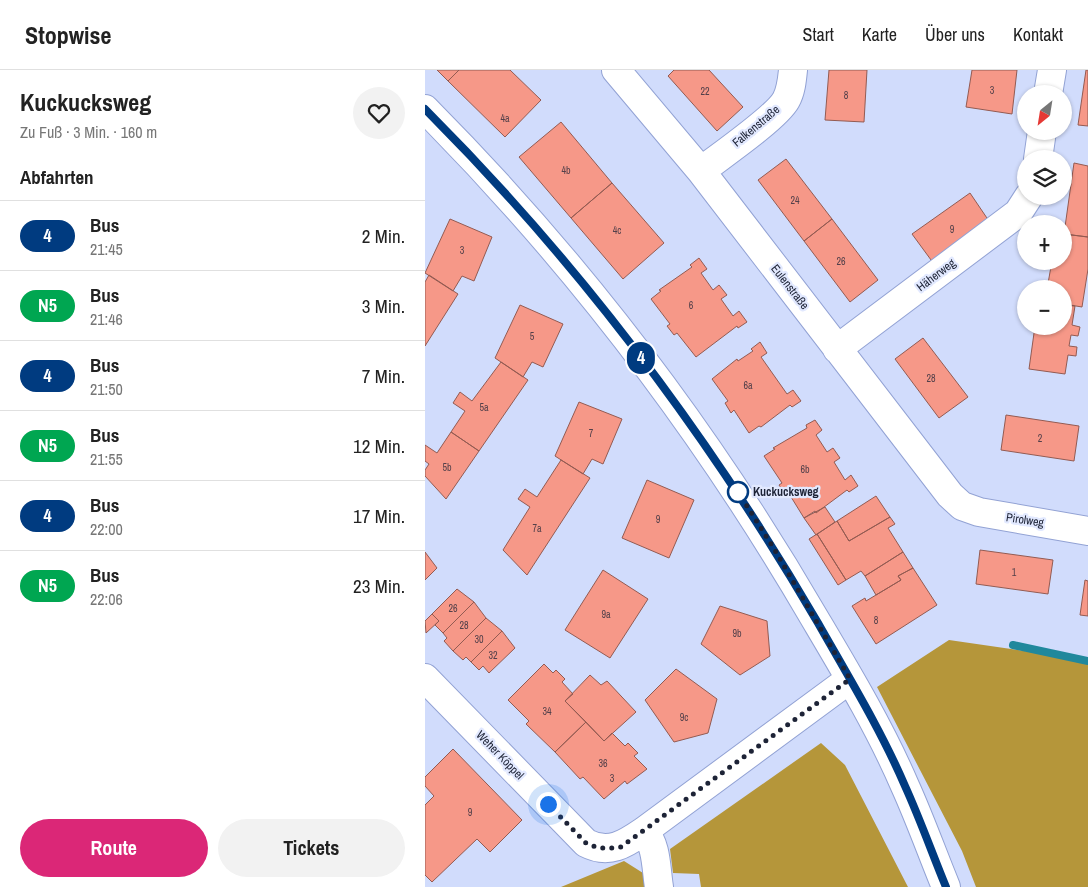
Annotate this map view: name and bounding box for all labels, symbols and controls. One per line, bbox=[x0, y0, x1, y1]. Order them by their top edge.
text: Stopwise bbox=[25, 19, 111, 51]
text: Start bbox=[803, 22, 834, 47]
text: Karte bbox=[862, 22, 897, 47]
text: Über uns bbox=[925, 22, 985, 47]
text: Kontakt bbox=[1013, 22, 1063, 47]
house number: 3 bbox=[990, 84, 995, 97]
house number: 22 bbox=[700, 85, 710, 98]
north arrow bbox=[1017, 85, 1073, 140]
map controls bbox=[1017, 85, 1072, 335]
text: Kuckucksweg bbox=[20, 86, 151, 118]
button: heart bbox=[353, 87, 405, 139]
house number: 8 bbox=[844, 89, 849, 102]
street label: Falkenstraße bbox=[729, 102, 783, 150]
house number: 4a bbox=[500, 112, 510, 125]
text: Zu Fuß · 3 Min. · 160 m bbox=[20, 121, 157, 143]
button: layers bbox=[1017, 150, 1072, 205]
text: Abfahrten bbox=[20, 164, 94, 190]
house number: 4b bbox=[561, 164, 571, 177]
house number: 24 bbox=[790, 194, 800, 207]
text: Bus bbox=[90, 212, 119, 238]
button: + bbox=[1017, 215, 1072, 270]
text: 4 bbox=[43, 223, 52, 248]
text: 2 Min. bbox=[362, 223, 405, 249]
house number: 9 bbox=[950, 223, 955, 236]
house number: 4c bbox=[613, 224, 621, 237]
text: 21:45 bbox=[90, 238, 123, 260]
house number: 3 bbox=[460, 244, 465, 257]
house number: 26 bbox=[836, 255, 846, 268]
street label: Häherweg bbox=[913, 255, 959, 295]
street label: Eulenstraße bbox=[767, 261, 813, 313]
button: − bbox=[1017, 280, 1072, 335]
text: Bus bbox=[90, 282, 119, 308]
text: N5 bbox=[38, 293, 57, 318]
text: 3 Min. bbox=[362, 293, 405, 319]
house number: 6 bbox=[689, 299, 694, 312]
text: 21:46 bbox=[90, 308, 123, 330]
house number: 5 bbox=[530, 330, 535, 343]
line badge: 4 bbox=[625, 342, 657, 374]
text: 4 bbox=[637, 345, 645, 370]
text: Bus bbox=[90, 352, 119, 378]
text: 4 bbox=[43, 363, 52, 388]
text: 7 Min. bbox=[362, 363, 405, 389]
house number: 28 bbox=[926, 372, 936, 385]
text: 21:50 bbox=[90, 378, 123, 400]
house number: 6a bbox=[743, 379, 753, 392]
house number: 5a bbox=[479, 401, 489, 414]
text: Bus bbox=[90, 422, 119, 448]
house number: 7 bbox=[589, 427, 594, 440]
house number: 2 bbox=[1038, 432, 1043, 445]
text: N5 bbox=[38, 433, 57, 458]
text: 12 Min. bbox=[353, 433, 405, 459]
text: 21:55 bbox=[90, 448, 123, 470]
house number: 5b bbox=[442, 461, 452, 474]
house number: 6b bbox=[800, 463, 810, 476]
marker: Kuckucksweg bbox=[727, 481, 749, 503]
place label: Kuckucksweg bbox=[753, 484, 819, 500]
text: Bus bbox=[90, 492, 119, 518]
text: 4 bbox=[43, 503, 52, 528]
text: 17 Min. bbox=[353, 503, 405, 529]
street label: Pirolweg bbox=[1005, 509, 1046, 531]
house number: 9 bbox=[656, 513, 661, 526]
text: 22:00 bbox=[90, 518, 123, 540]
house number: 7a bbox=[532, 522, 542, 535]
text: Bus bbox=[90, 562, 119, 588]
house number: 1 bbox=[1012, 566, 1017, 579]
text: N5 bbox=[38, 573, 57, 598]
text: 23 Min. bbox=[353, 573, 405, 599]
text: 22:06 bbox=[90, 588, 123, 610]
house number: 26 bbox=[448, 602, 458, 615]
house number: 9a bbox=[601, 608, 611, 621]
house number: 8 bbox=[874, 614, 879, 627]
house number: 28 bbox=[459, 619, 469, 632]
house number: 9b bbox=[732, 627, 742, 640]
house number: 30 bbox=[474, 633, 484, 646]
house number: 32 bbox=[488, 649, 498, 662]
house number: 34 bbox=[542, 705, 552, 718]
house number: 9c bbox=[680, 711, 688, 724]
street label: Weher Köppel bbox=[473, 727, 527, 783]
house number: 36 bbox=[598, 757, 608, 770]
house number: 3 bbox=[610, 772, 615, 785]
your location bbox=[536, 792, 561, 817]
house number: 9 bbox=[468, 806, 473, 819]
button: Route bbox=[20, 819, 208, 877]
button: Tickets bbox=[218, 819, 405, 877]

